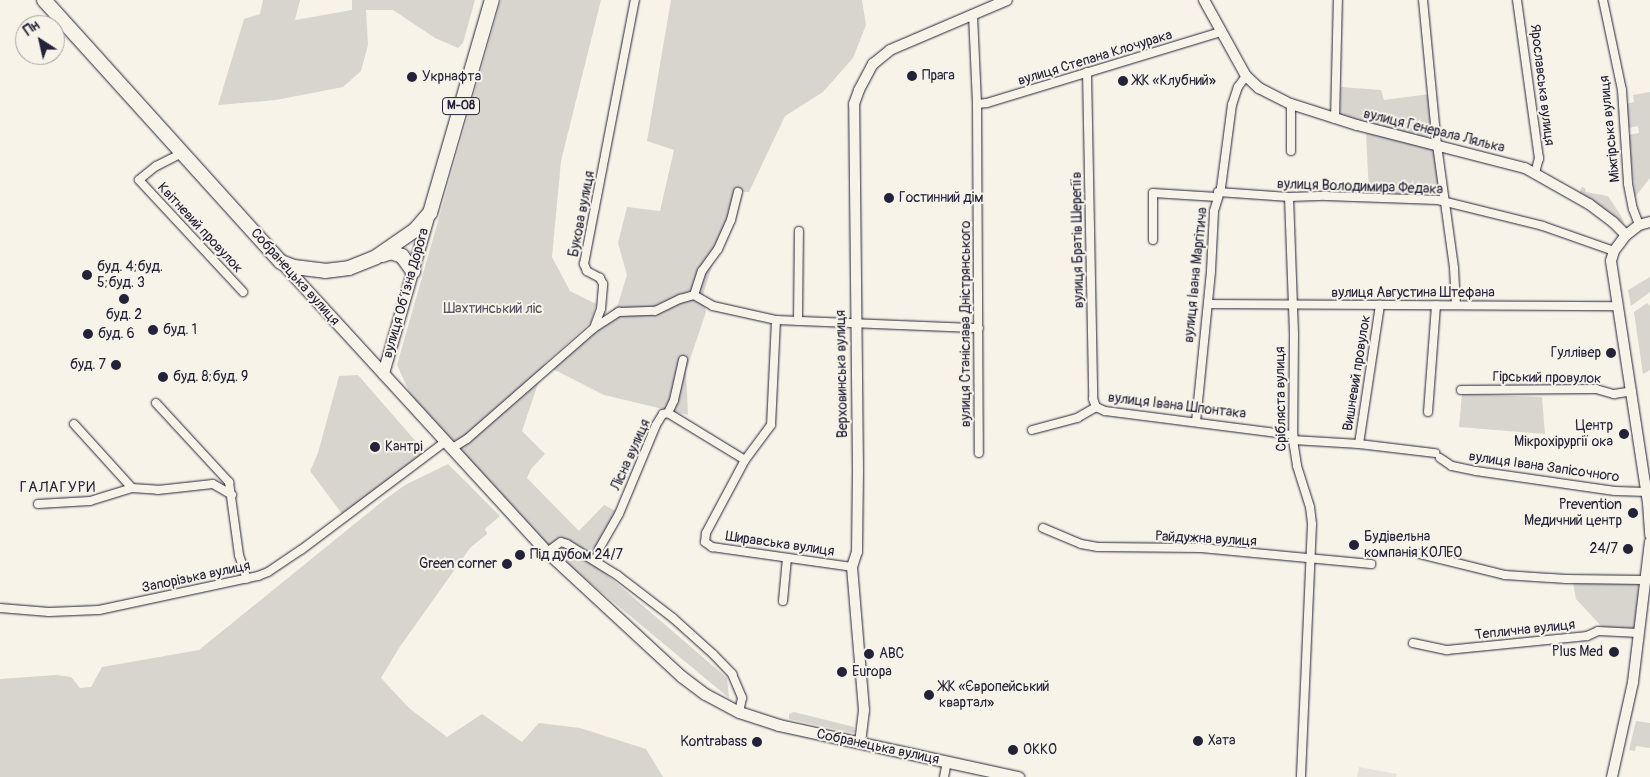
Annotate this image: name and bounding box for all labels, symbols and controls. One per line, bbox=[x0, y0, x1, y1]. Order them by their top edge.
north arrow bbox=[15, 15, 65, 65]
text: Пн bbox=[20, 17, 43, 40]
street label: Ярославська вулиця bbox=[1526, 23, 1558, 147]
street label: вулиця Степана Клочурака bbox=[1016, 27, 1174, 89]
place label: Прага bbox=[922, 68, 955, 84]
place label: Укрнафта bbox=[422, 69, 481, 85]
marker: Прага bbox=[906, 70, 918, 82]
marker: Укрнафта bbox=[406, 71, 418, 83]
place label: ЖК «Клубний» bbox=[1133, 73, 1216, 89]
marker: ЖК «Клубний» bbox=[1117, 75, 1129, 87]
street label: Міжгірська вулиця bbox=[1596, 75, 1624, 183]
road number: М-08 bbox=[441, 96, 481, 115]
street label: вулиця Генерала Лялька bbox=[1362, 105, 1506, 157]
street label: Букова вулиця bbox=[565, 170, 599, 258]
street label: вулиця Братів Шерегіїв bbox=[1068, 172, 1088, 308]
street label: вулиця Володимира Федака bbox=[1277, 176, 1443, 198]
street label: Квітневий провулок bbox=[154, 179, 246, 277]
place label: Гостинний дім bbox=[899, 190, 983, 206]
marker: Гостинний дім bbox=[883, 192, 895, 204]
street label: вулиця Івана Маргітича bbox=[1181, 206, 1211, 344]
street label: вулиця Станіслава Дністрянського bbox=[958, 221, 974, 427]
street label: Собранецька вулиця bbox=[247, 225, 343, 329]
street label: вулиця Обʼїзна Дорога bbox=[379, 226, 433, 360]
place label: буд. 4;буд. 5;буд. 3 bbox=[97, 259, 163, 292]
marker: буд. 4;буд. 5;буд. 3 bbox=[81, 269, 93, 281]
street label: вулиця Августина Штефана bbox=[1331, 285, 1495, 301]
marker: буд. 2 bbox=[118, 293, 130, 305]
park label: Шахтинський ліс bbox=[444, 301, 542, 317]
place label: буд. 2 bbox=[106, 307, 142, 323]
street label: Верховинська вулиця bbox=[832, 310, 852, 438]
street label: Вишневий провулок bbox=[1340, 314, 1374, 432]
place label: буд. 1 bbox=[163, 322, 197, 338]
marker: буд. 1 bbox=[147, 324, 159, 336]
place label: буд. 6 bbox=[98, 326, 135, 342]
marker: буд. 6 bbox=[82, 328, 94, 340]
place label: Гуллівер bbox=[1551, 345, 1601, 361]
street label: Срібляста вулиця bbox=[1272, 346, 1290, 452]
marker: Гуллівер bbox=[1605, 347, 1617, 359]
place label: буд. 7 bbox=[70, 357, 106, 373]
marker: буд. 7 bbox=[110, 359, 122, 371]
place label: буд. 8;буд. 9 bbox=[173, 369, 248, 385]
street label: Гірський провулок bbox=[1492, 369, 1602, 387]
marker: буд. 8;буд. 9 bbox=[157, 371, 169, 383]
street label: вулиця Івана Шпонтака bbox=[1107, 389, 1247, 423]
street label: Лісна вулиця bbox=[608, 417, 654, 493]
place label: Центр Мікрохірургії ока bbox=[1514, 418, 1613, 451]
marker: Центр Мікрохірургії ока bbox=[1617, 427, 1631, 441]
place label: Кантрі bbox=[385, 439, 423, 455]
marker: Кантрі bbox=[369, 441, 381, 453]
street label: вулиця Івана Запісочного bbox=[1468, 448, 1620, 486]
district label: ГАЛАГУРИ bbox=[19, 479, 97, 497]
place label: Prevention Медичний центр bbox=[1524, 497, 1622, 530]
marker: Prevention Медичний центр bbox=[1626, 506, 1640, 520]
street label: Ширавська вулиця bbox=[724, 528, 836, 560]
street label: Райдужна вулиця bbox=[1155, 528, 1257, 550]
place label: Будівельна компанія КОЛЕО bbox=[1364, 529, 1462, 562]
marker: Будівельна компанія КОЛЕО bbox=[1348, 539, 1360, 551]
place label: 24/7 bbox=[1590, 541, 1618, 557]
marker: 24/7 bbox=[1622, 543, 1634, 555]
place label: Під дубом 24/7 bbox=[530, 547, 623, 563]
marker: Під дубом 24/7 bbox=[514, 549, 526, 561]
place label: Green corner bbox=[419, 556, 497, 572]
street label: Запорізька вулиця bbox=[140, 557, 252, 597]
marker: Green corner bbox=[501, 558, 513, 570]
street label: Теплична вулиця bbox=[1474, 616, 1576, 644]
place label: Plus Med bbox=[1552, 644, 1603, 660]
marker: Plus Med bbox=[1607, 645, 1621, 659]
place label: ABC bbox=[879, 646, 904, 662]
marker: ABC bbox=[863, 648, 875, 660]
place label: Europa bbox=[852, 664, 892, 680]
marker: Europa bbox=[836, 666, 848, 678]
place label: ЖК «Європейський квартал» bbox=[939, 679, 1049, 712]
marker: ЖК «Європейський квартал» bbox=[923, 689, 935, 701]
street label: Собранецька вулиця bbox=[815, 726, 941, 768]
place label: Хата bbox=[1208, 733, 1236, 749]
place label: Kontrabass bbox=[680, 734, 747, 750]
marker: Хата bbox=[1192, 735, 1204, 747]
marker: Kontrabass bbox=[751, 736, 763, 748]
place label: ОККО bbox=[1023, 742, 1057, 758]
marker: ОККО bbox=[1007, 744, 1019, 756]

